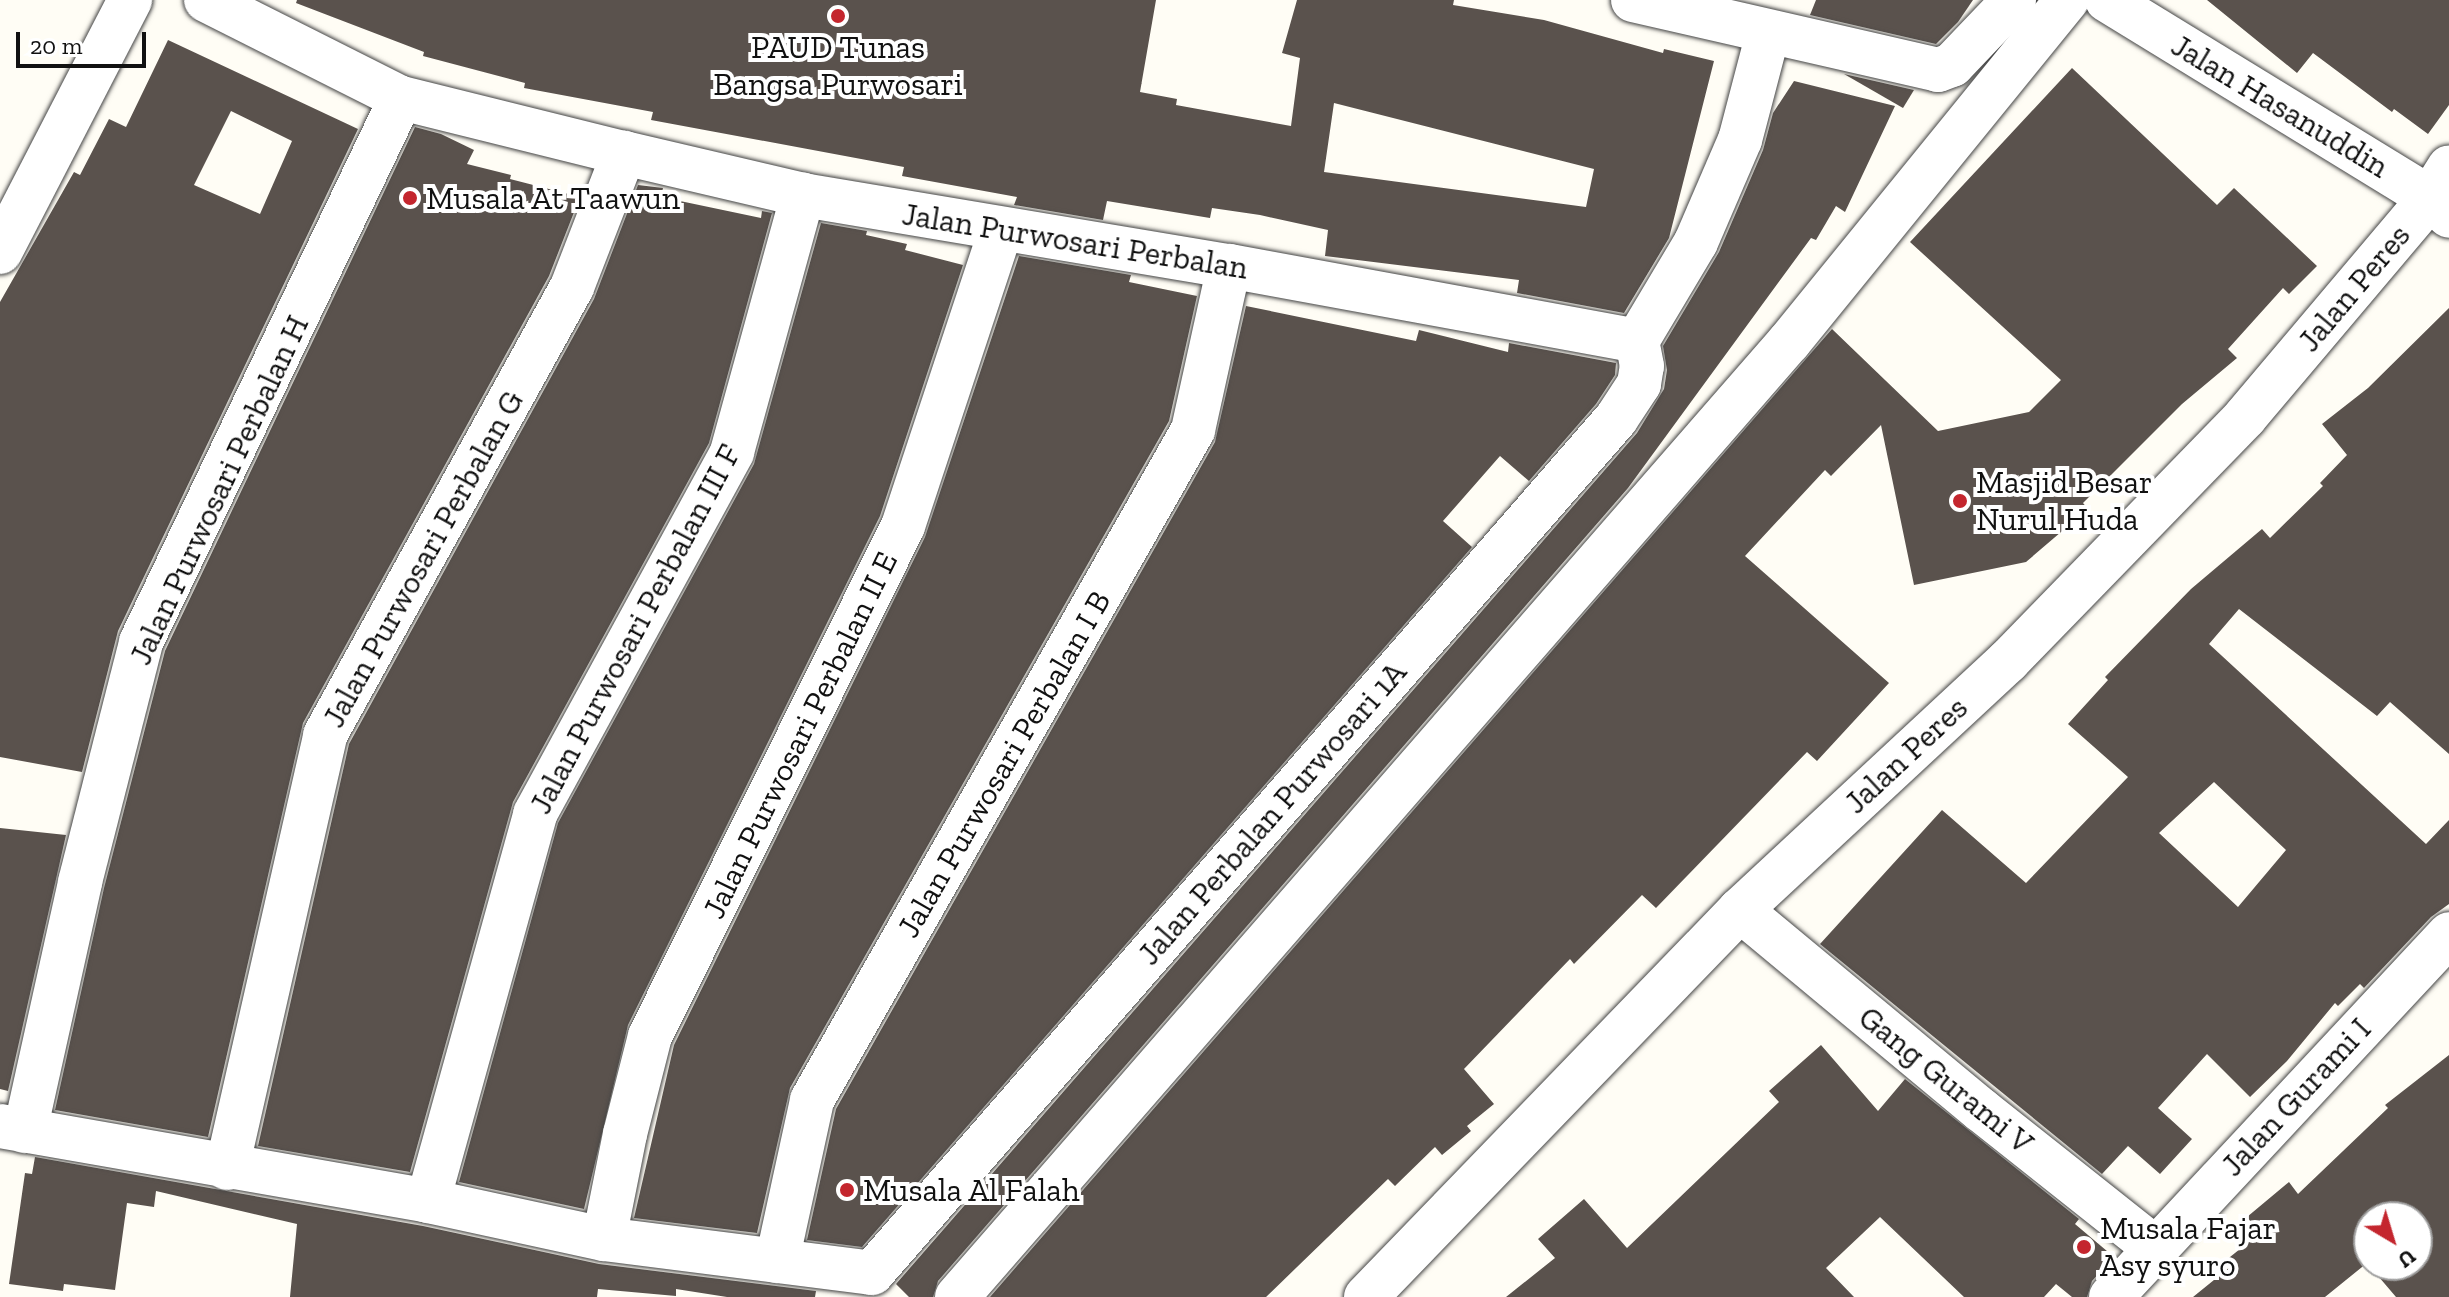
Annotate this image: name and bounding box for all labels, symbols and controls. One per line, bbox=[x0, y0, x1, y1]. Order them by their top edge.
marker: PAUD Tunas Bangsa Purwosari bbox=[829, 7, 847, 25]
scale bar bbox=[20, 16, 150, 66]
street label: Jalan Hasanuddin bbox=[2165, 26, 2395, 186]
place label: PAUD Tunas Bangsa Purwosari bbox=[713, 29, 963, 104]
text: 20 m bbox=[30, 31, 82, 60]
place label: Musala At Taawun bbox=[426, 179, 682, 217]
marker: Musala At Taawun bbox=[401, 189, 419, 207]
street label: Jalan Purwosari Perbalan bbox=[900, 195, 1250, 287]
street label: Jalan Peres bbox=[2290, 217, 2418, 359]
street label: Jalan Purwosari Perbalan H bbox=[121, 309, 317, 671]
street label: Jalan Purwosari Perbalan G bbox=[314, 384, 532, 734]
street label: Jalan Purwosari Perbalan III F bbox=[521, 438, 749, 820]
place label: Masjid Besar Nurul Huda bbox=[1976, 464, 2153, 539]
marker: Masjid Besar Nurul Huda bbox=[1951, 492, 1969, 510]
street label: Jalan Purwosari Perbalan II E bbox=[694, 545, 906, 925]
street label: Jalan Purwosari Perbalan I B bbox=[889, 584, 1119, 944]
street label: Jalan Perbalan Purwosari 1A bbox=[1130, 653, 1414, 973]
street label: Jalan Peres bbox=[1837, 688, 1975, 822]
street label: Gang Gurami V bbox=[1851, 998, 2041, 1162]
street label: Jalan Gurami I bbox=[2213, 1010, 2379, 1184]
place label: Musala Al Falah bbox=[863, 1171, 1081, 1209]
marker: Musala Al Falah bbox=[838, 1181, 856, 1199]
north arrow bbox=[2353, 1201, 2433, 1281]
place label: Musala Fajar Asy syuro bbox=[2100, 1210, 2276, 1285]
marker: Musala Fajar Asy syuro bbox=[2075, 1238, 2093, 1256]
text: U bbox=[2392, 1243, 2421, 1274]

